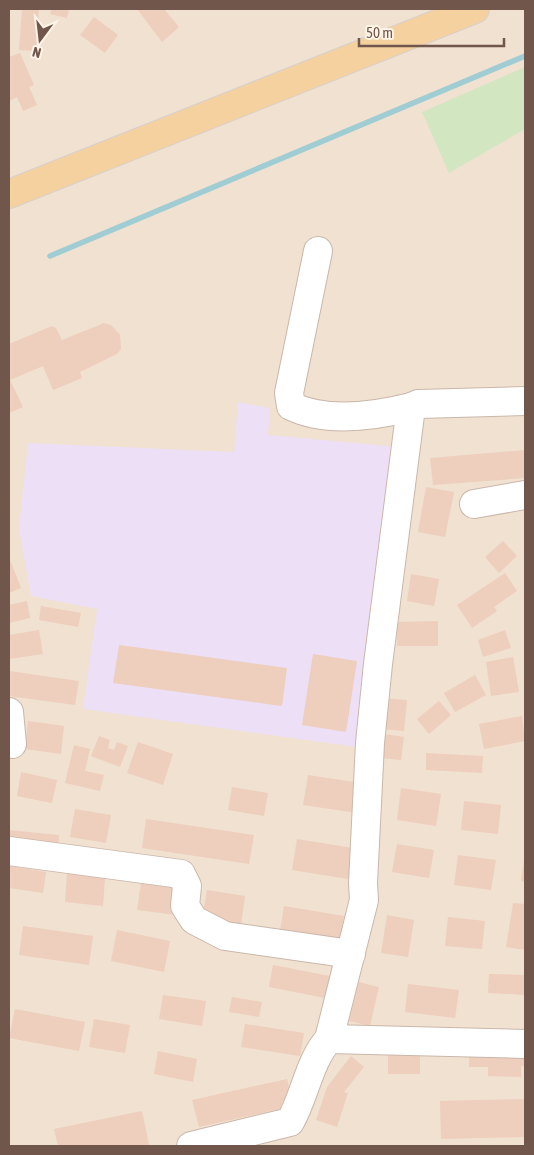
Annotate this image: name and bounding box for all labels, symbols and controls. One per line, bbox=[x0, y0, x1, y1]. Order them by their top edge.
north arrow bbox=[15, 15, 65, 65]
scale bar bbox=[359, 15, 504, 47]
text: 50 m bbox=[366, 24, 393, 41]
text: N bbox=[31, 44, 43, 61]

